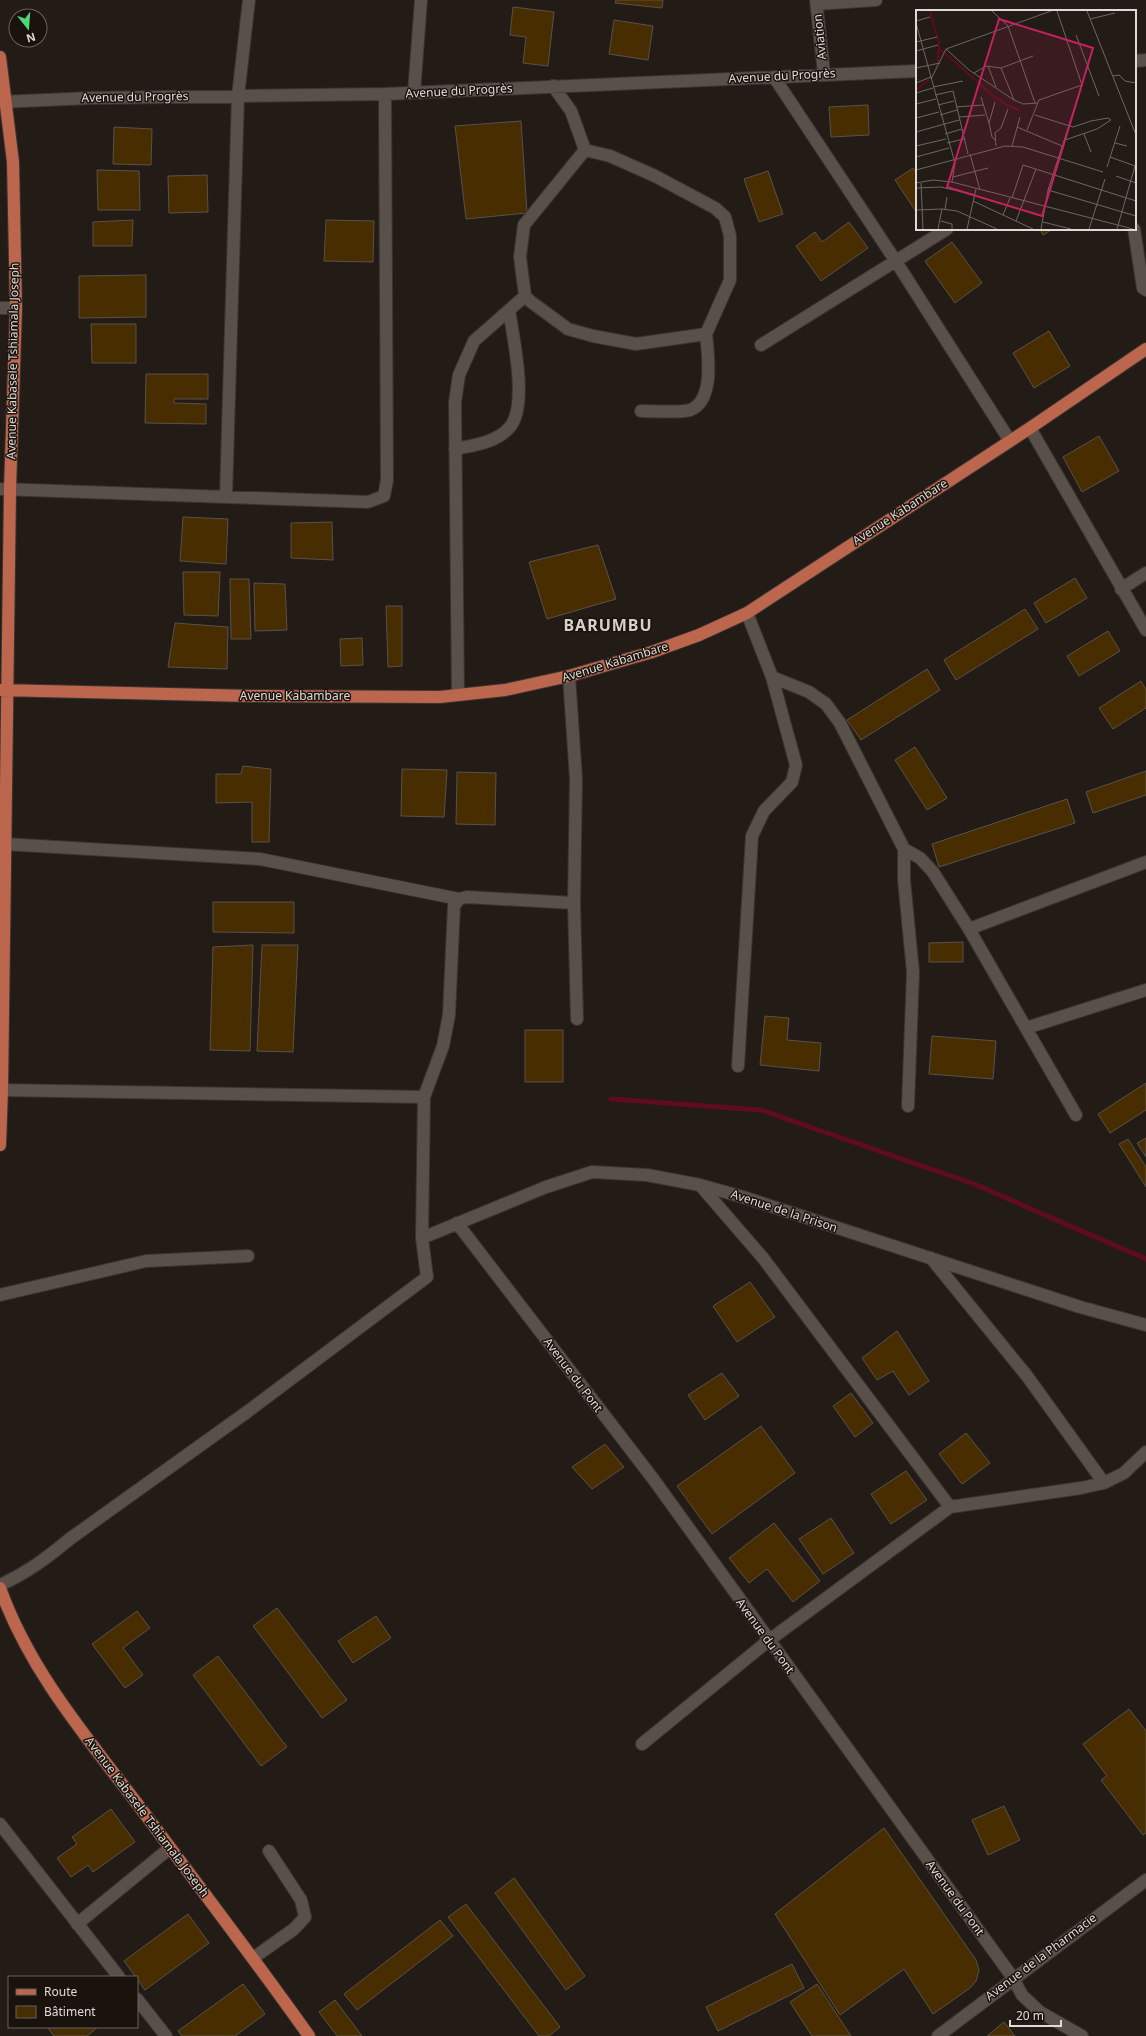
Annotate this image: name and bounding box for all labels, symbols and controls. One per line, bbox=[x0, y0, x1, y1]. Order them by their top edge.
north arrow bbox=[8, 8, 48, 48]
inset map bbox=[916, 10, 1136, 230]
street label: Aviation bbox=[809, 13, 830, 61]
text: N bbox=[25, 30, 38, 47]
street label: Avenue du Progrès bbox=[728, 64, 836, 87]
street label: Avenue du Progrès bbox=[405, 79, 513, 102]
street label: Avenue du Progrès bbox=[81, 87, 189, 106]
street label: Avenue Kabasele Tshiamala Joseph bbox=[2, 262, 23, 459]
street label: Avenue Kabambare bbox=[849, 474, 951, 549]
district label: BARUMBU bbox=[563, 614, 653, 636]
street label: Avenue Kabambare bbox=[560, 637, 670, 686]
street label: Avenue Kabambare bbox=[240, 687, 350, 704]
street label: Avenue de la Prison bbox=[729, 1185, 840, 1236]
street label: Avenue du Pont bbox=[540, 1334, 608, 1416]
street label: Avenue du Pont bbox=[732, 1595, 799, 1677]
street label: Avenue Kabasele Tshiamala Joseph bbox=[81, 1733, 213, 1900]
street label: Avenue du Pont bbox=[922, 1857, 989, 1939]
street label: Avenue de la Pharmacie bbox=[982, 1909, 1100, 2004]
legend bbox=[8, 1976, 138, 2028]
text: Route bbox=[44, 1983, 77, 2000]
scale bar bbox=[1010, 2002, 1061, 2028]
text: Bâtiment bbox=[44, 2003, 96, 2020]
text: 20 m bbox=[1016, 2007, 1044, 2024]

